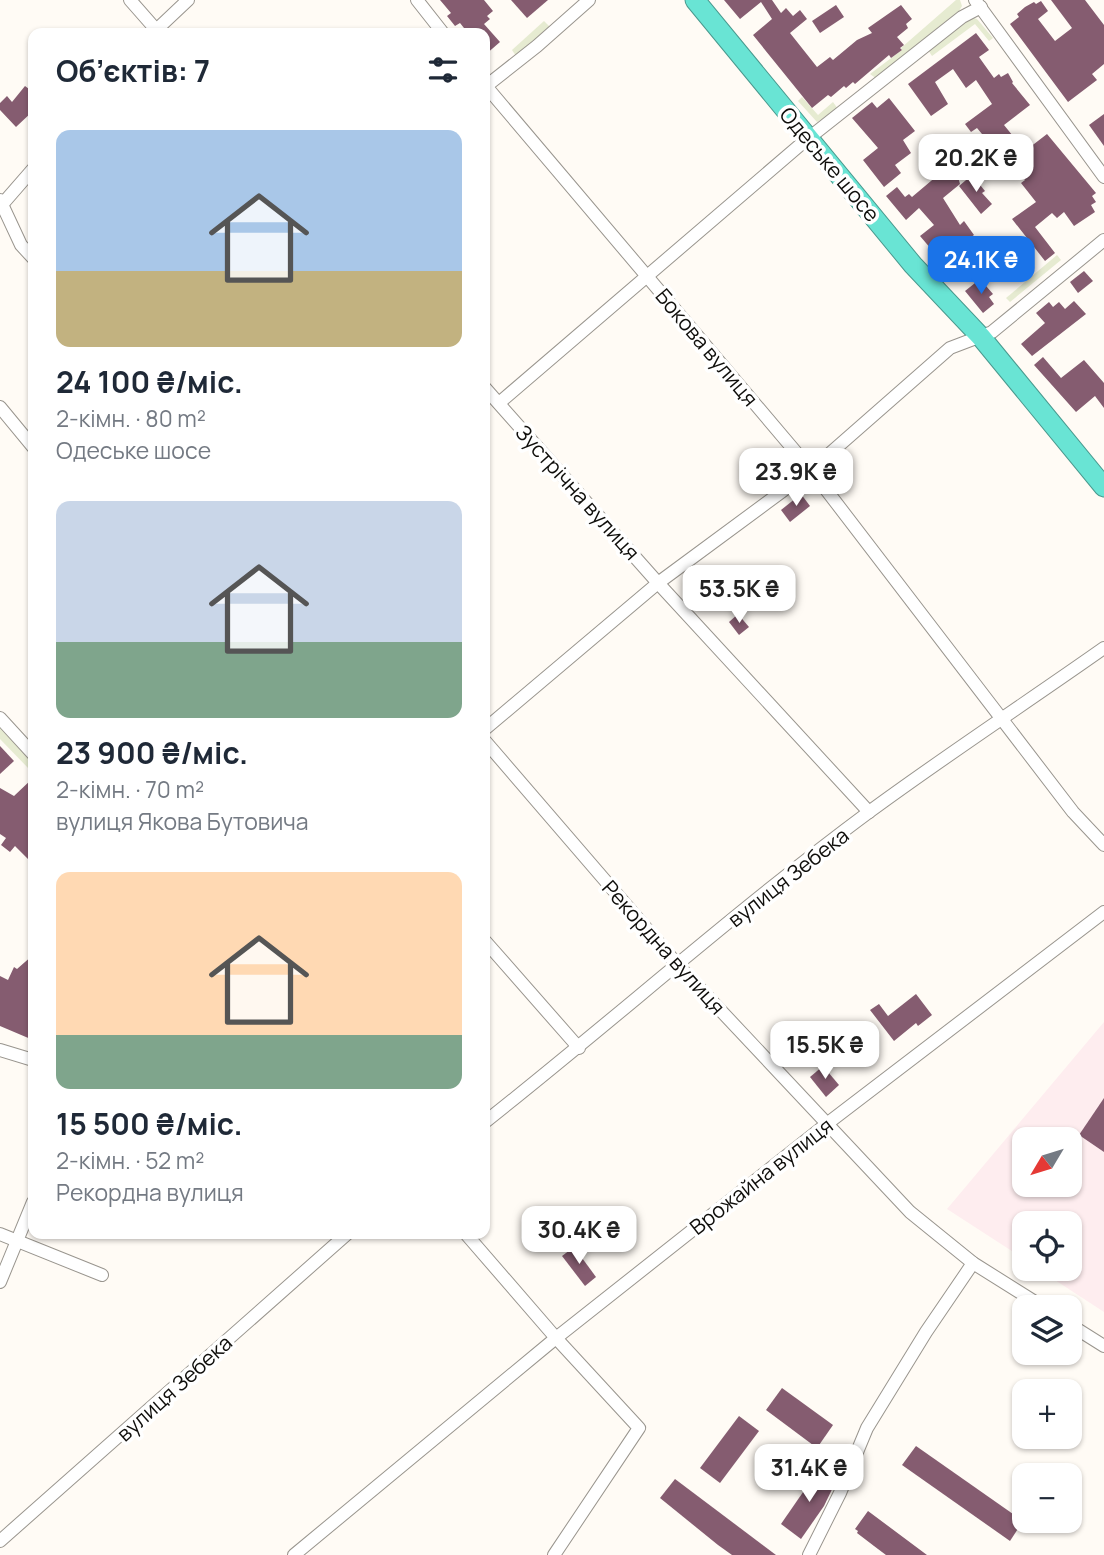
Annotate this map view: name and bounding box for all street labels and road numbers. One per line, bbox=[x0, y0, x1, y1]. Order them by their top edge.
street label: Одеське шосе bbox=[774, 101, 886, 227]
street label: Бокова вулиця bbox=[650, 282, 764, 412]
street label: Зустрічна вулиця bbox=[510, 418, 646, 566]
street label: вулиця Зебека bbox=[722, 821, 854, 933]
street label: Рекордна вулиця bbox=[596, 874, 732, 1020]
street label: Врожайна вулиця bbox=[684, 1111, 838, 1241]
street label: вулиця Зебека bbox=[110, 1329, 238, 1447]

